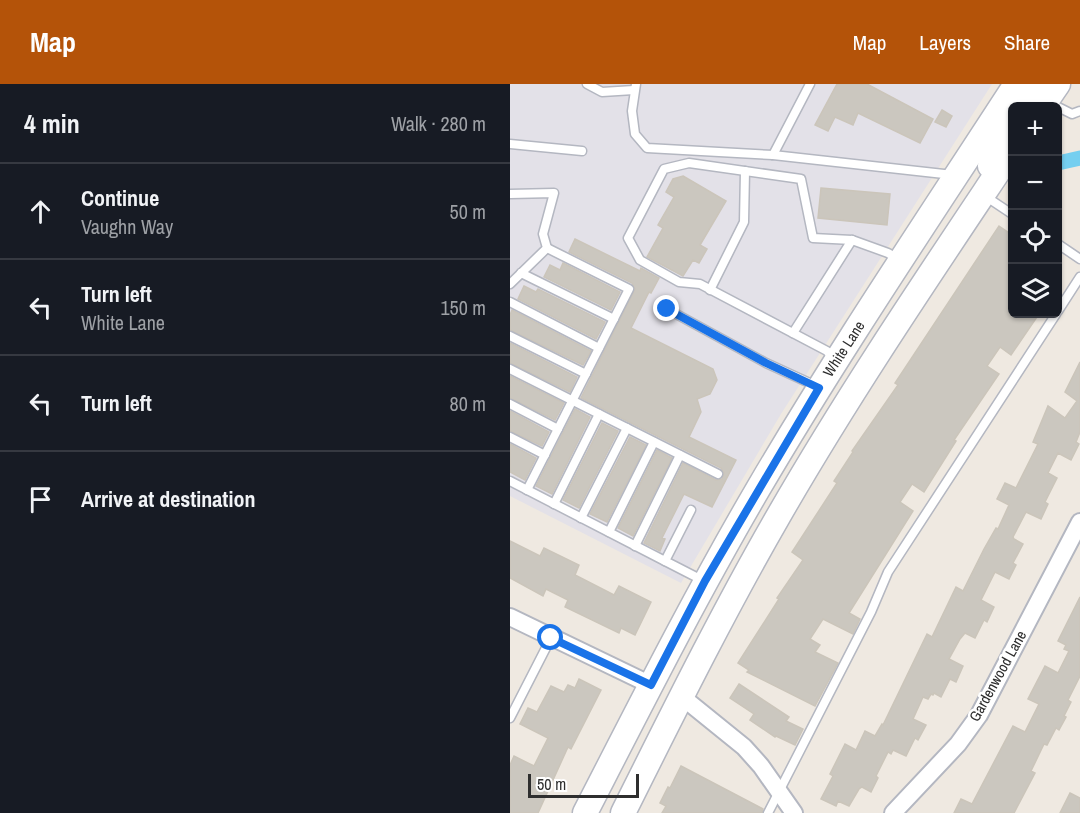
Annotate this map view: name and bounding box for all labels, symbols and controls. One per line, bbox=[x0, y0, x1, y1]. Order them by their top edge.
text: Map bbox=[30, 23, 76, 61]
text: Map bbox=[853, 28, 886, 57]
text: Layers bbox=[919, 28, 971, 57]
text: Share bbox=[1004, 28, 1050, 57]
map controls bbox=[1008, 102, 1062, 318]
button: + bbox=[1008, 102, 1062, 156]
text: 4 min bbox=[24, 106, 80, 141]
text: Walk · 280 m bbox=[391, 110, 486, 137]
button: − bbox=[1008, 156, 1062, 210]
text: Continue bbox=[81, 183, 159, 213]
icon: ahead bbox=[24, 195, 57, 228]
text: 50 m bbox=[450, 198, 486, 225]
button: locate bbox=[1008, 210, 1062, 264]
text: Vaughn Way bbox=[81, 213, 173, 240]
button: layers bbox=[1008, 264, 1062, 318]
text: Turn left bbox=[81, 279, 152, 309]
icon: left bbox=[24, 291, 57, 324]
text: 150 m bbox=[440, 294, 486, 321]
route end bbox=[653, 295, 679, 321]
text: White Lane bbox=[81, 309, 165, 336]
street label: White Lane bbox=[818, 316, 870, 381]
icon: left bbox=[24, 387, 57, 420]
text: Turn left bbox=[81, 388, 152, 418]
text: 80 m bbox=[450, 390, 486, 417]
icon: arrive bbox=[24, 483, 57, 516]
text: Arrive at destination bbox=[81, 484, 255, 514]
route start bbox=[537, 624, 563, 650]
street label: Gardenwood Lane bbox=[964, 626, 1031, 725]
scale bar bbox=[528, 771, 639, 798]
text: 50 m bbox=[537, 773, 566, 795]

